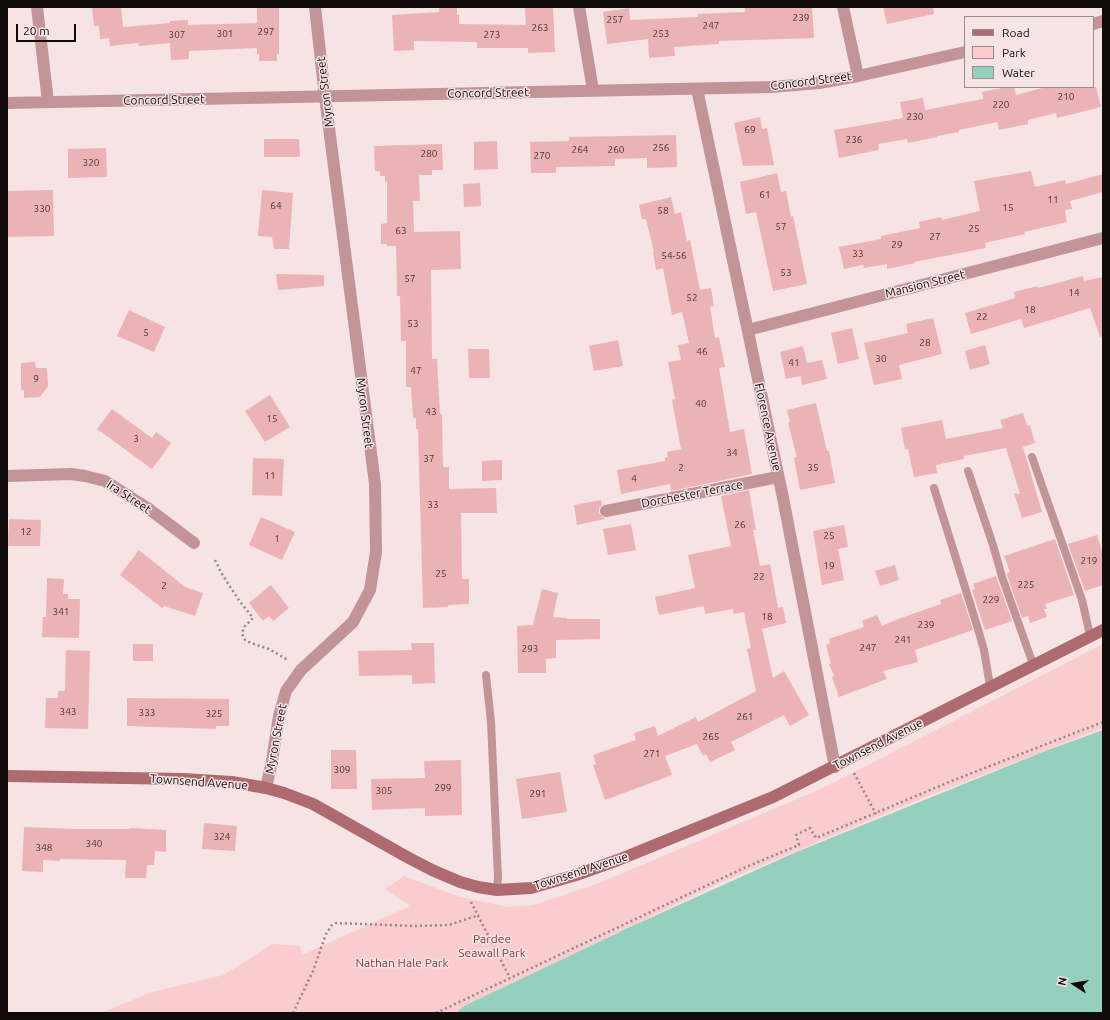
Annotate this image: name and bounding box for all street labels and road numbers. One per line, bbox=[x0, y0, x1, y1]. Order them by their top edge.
street label: Myron Street bbox=[314, 56, 336, 128]
street label: Concord Street bbox=[770, 69, 852, 93]
street label: Concord Street bbox=[447, 85, 529, 101]
street label: Concord Street bbox=[123, 92, 205, 108]
street label: Mansion Street bbox=[884, 267, 966, 301]
street label: Myron Street bbox=[354, 377, 376, 449]
street label: Florence Avenue bbox=[752, 382, 784, 472]
street label: Ira Street bbox=[104, 477, 154, 517]
street label: Dorchester Terrace bbox=[640, 477, 744, 511]
street label: Myron Street bbox=[262, 703, 290, 775]
street label: Townsend Avenue bbox=[831, 715, 925, 773]
street label: Townsend Avenue bbox=[150, 771, 248, 793]
street label: Townsend Avenue bbox=[532, 849, 630, 893]

